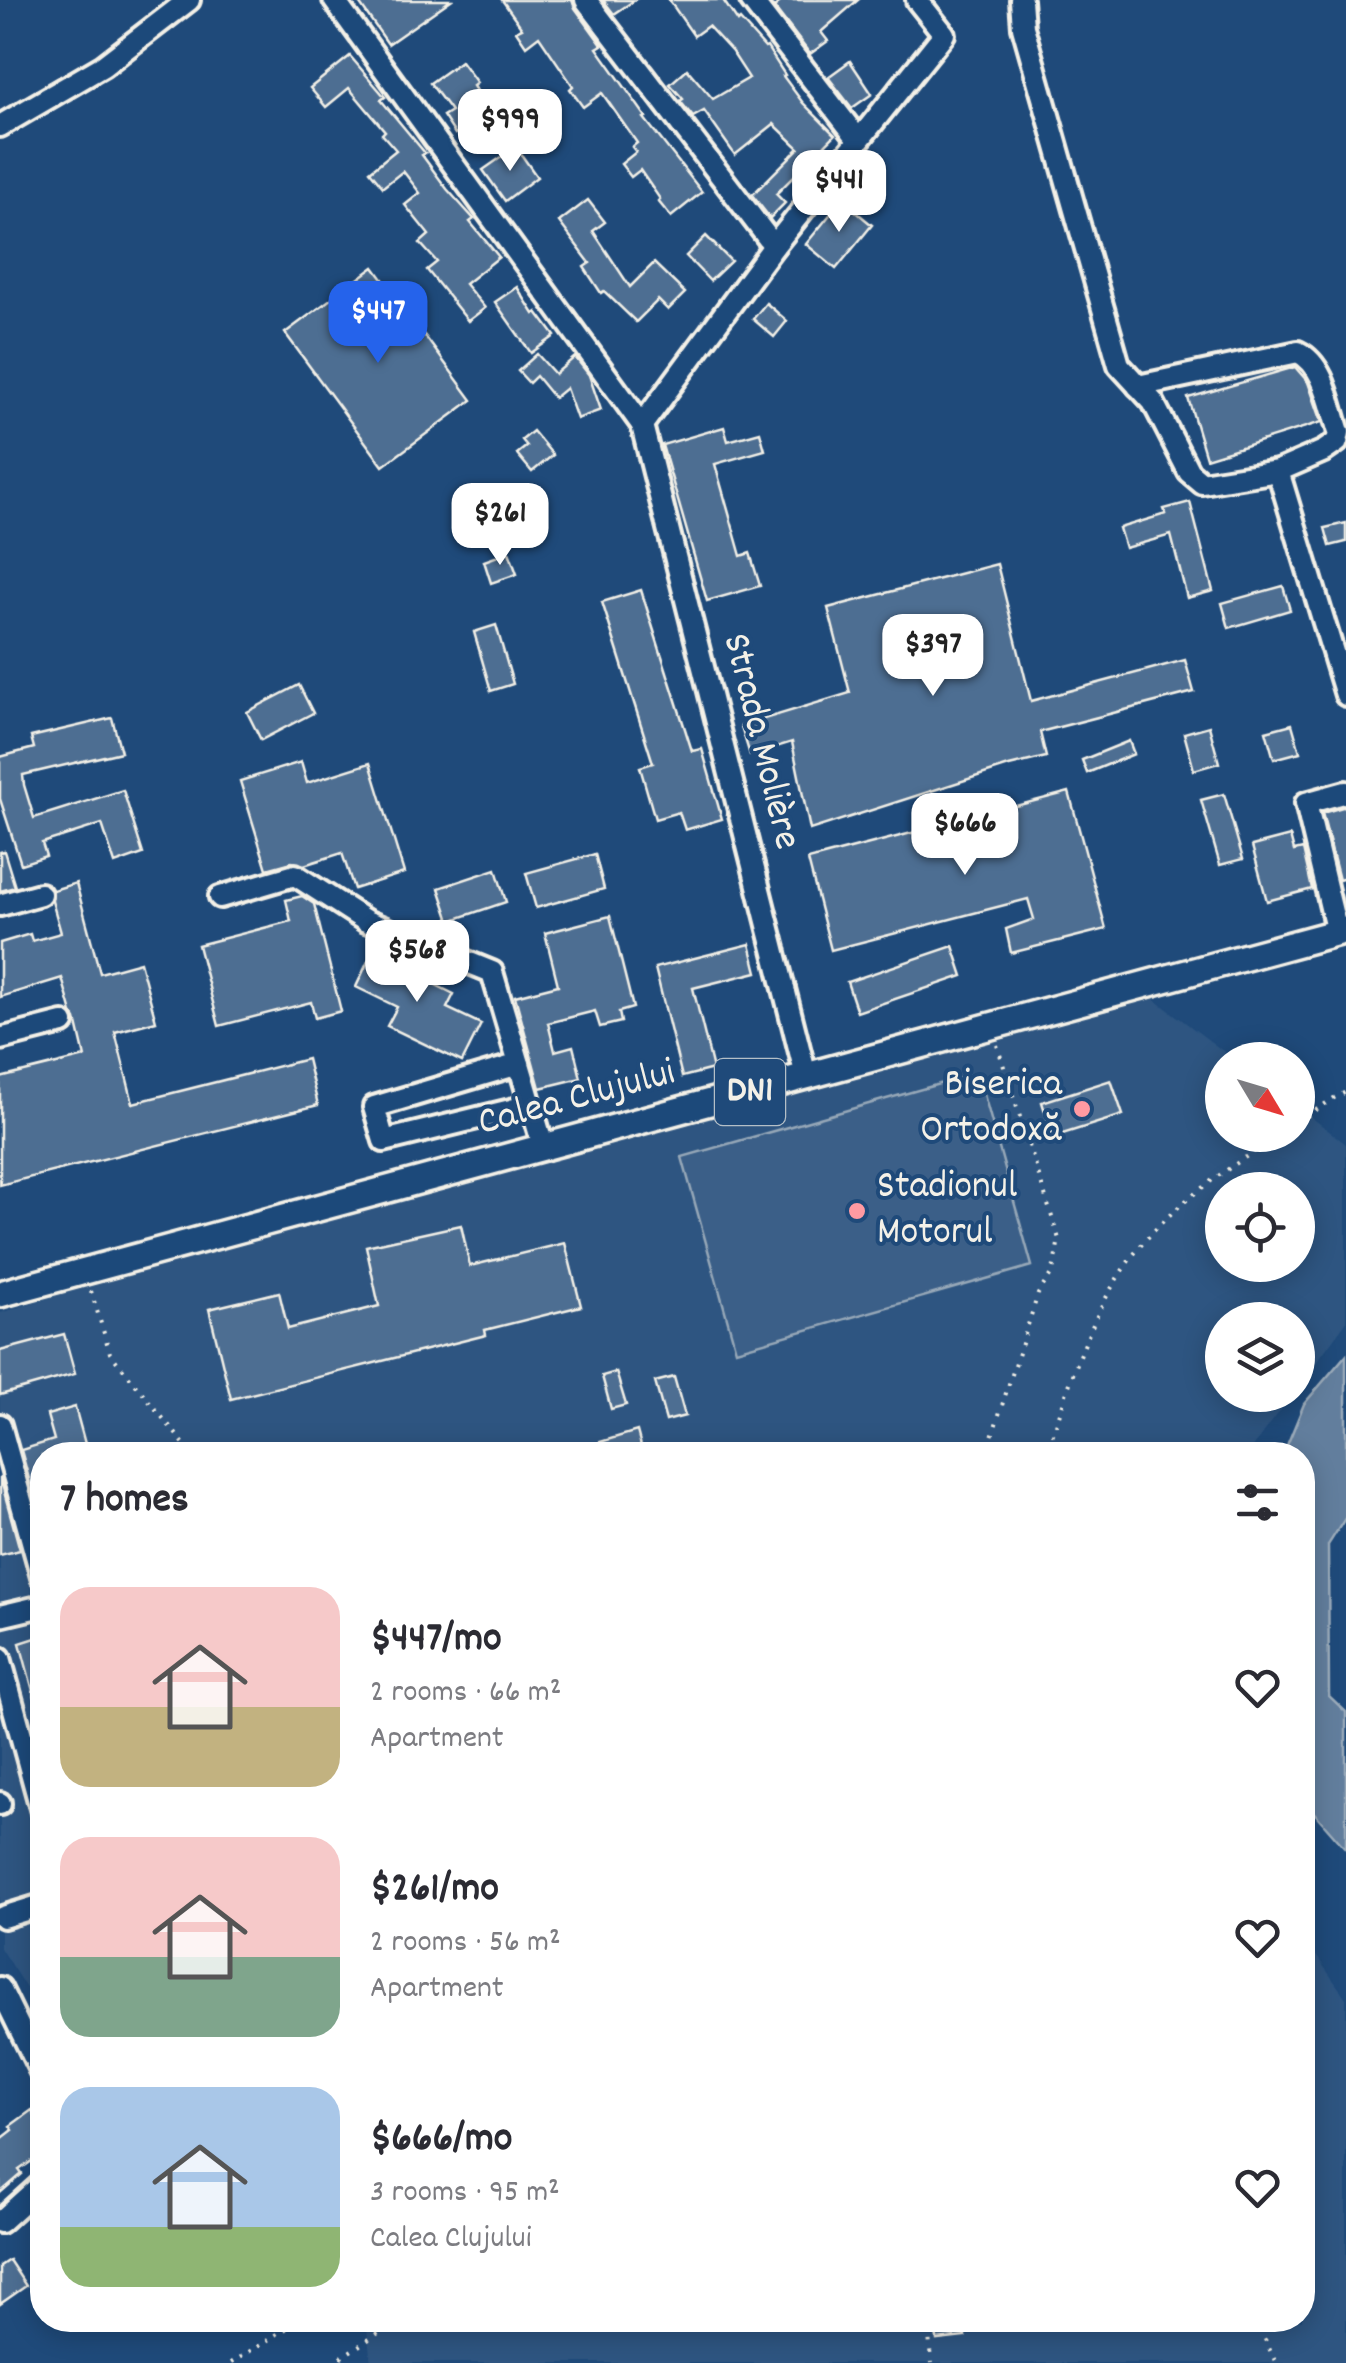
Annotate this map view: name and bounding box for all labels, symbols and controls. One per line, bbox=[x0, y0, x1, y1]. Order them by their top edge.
pin: $999 bbox=[451, 89, 569, 174]
text: $999 bbox=[480, 98, 540, 144]
pin: $441 bbox=[780, 150, 898, 235]
text: $441 bbox=[814, 159, 864, 205]
pin: $447 bbox=[319, 281, 437, 366]
text: $447 bbox=[350, 290, 406, 336]
pin: $261 bbox=[441, 483, 559, 568]
text: $261 bbox=[474, 492, 526, 538]
pin: $397 bbox=[874, 614, 992, 699]
text: $397 bbox=[904, 623, 962, 669]
street label: Strada Molière bbox=[705, 628, 813, 856]
pin: $666 bbox=[906, 793, 1024, 878]
text: $666 bbox=[933, 802, 997, 848]
pin: $568 bbox=[358, 920, 476, 1005]
text: $568 bbox=[387, 929, 447, 975]
north arrow bbox=[1205, 1042, 1315, 1152]
map controls bbox=[1205, 1042, 1315, 1412]
street label: Calea Clujului bbox=[472, 1046, 682, 1154]
place label: Biserica Ortodoxă bbox=[920, 1058, 1063, 1161]
road number: DN1 bbox=[715, 1059, 785, 1125]
marker: Biserica Ortodoxă bbox=[1071, 1098, 1093, 1120]
place label: Stadionul Motorul bbox=[877, 1160, 1017, 1263]
button: locate bbox=[1205, 1172, 1315, 1282]
marker: Stadionul Motorul bbox=[846, 1200, 868, 1222]
button: layers bbox=[1205, 1302, 1315, 1412]
text: 7 homes bbox=[60, 1472, 189, 1532]
icon: filters bbox=[1230, 1475, 1285, 1530]
text: $447/mo bbox=[370, 1611, 502, 1671]
icon: home bbox=[140, 1627, 260, 1747]
icon: heart bbox=[1230, 1660, 1285, 1715]
text: 2 rooms · 66 m² bbox=[370, 1671, 561, 1717]
text: Apartment bbox=[370, 1717, 504, 1763]
text: $261/mo bbox=[370, 1861, 499, 1921]
icon: home bbox=[140, 1877, 260, 1997]
icon: heart bbox=[1230, 1910, 1285, 1965]
text: 2 rooms · 56 m² bbox=[370, 1921, 561, 1967]
text: Apartment bbox=[370, 1967, 504, 2013]
text: $666/mo bbox=[370, 2111, 513, 2171]
icon: home bbox=[140, 2127, 260, 2247]
icon: heart bbox=[1230, 2160, 1285, 2215]
text: 3 rooms · 95 m² bbox=[370, 2171, 560, 2217]
text: Calea Clujului bbox=[370, 2217, 532, 2263]

